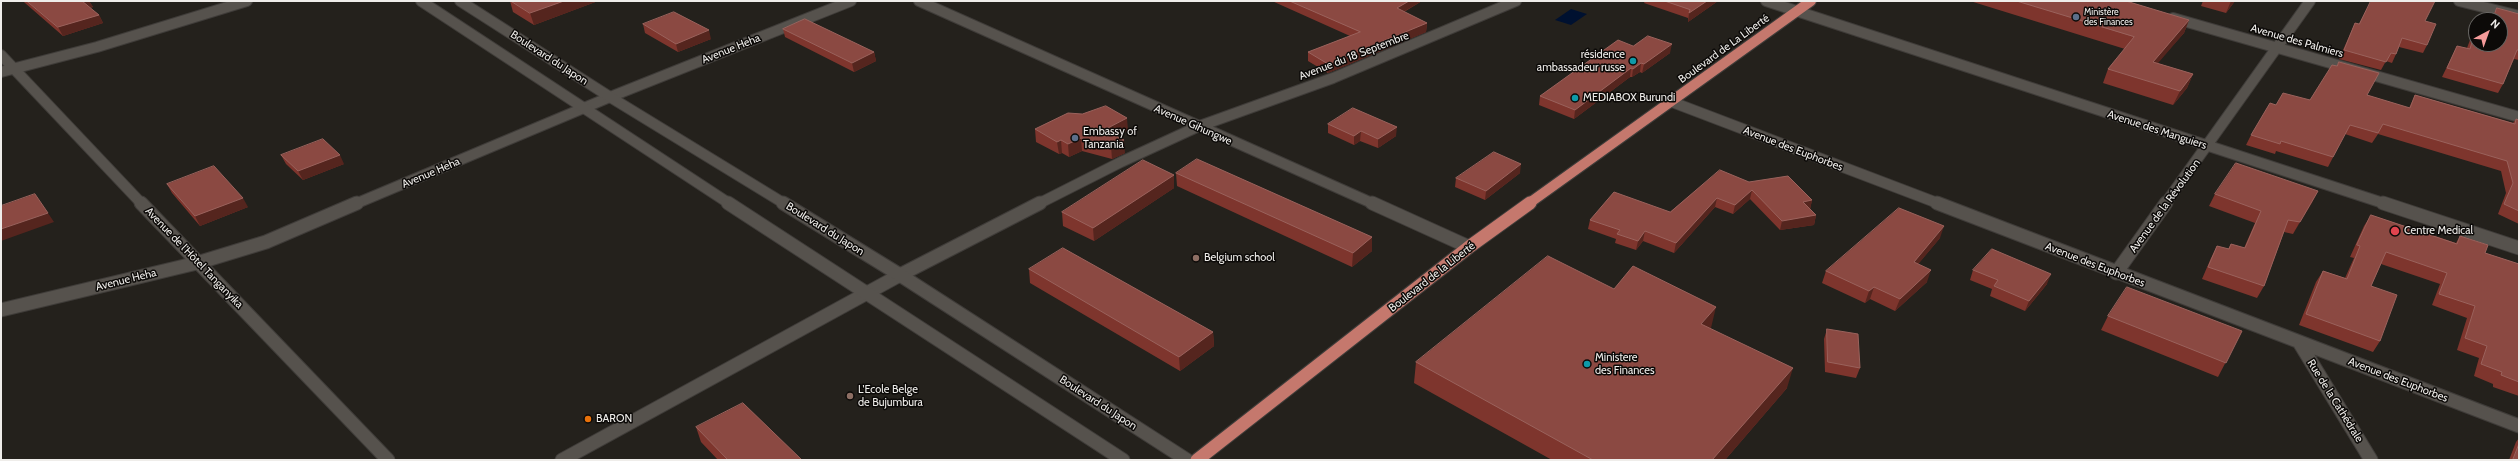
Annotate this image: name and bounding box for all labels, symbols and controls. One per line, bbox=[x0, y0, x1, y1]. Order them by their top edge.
place label: Ministère des Finances bbox=[2084, 7, 2133, 28]
street label: Boulevard de La Liberté bbox=[1676, 12, 1772, 86]
marker: Ministère des Finances bbox=[2071, 12, 2081, 22]
north arrow bbox=[2468, 12, 2508, 52]
text: N bbox=[2488, 16, 2503, 32]
street label: Avenue des Palmiers bbox=[2249, 21, 2345, 61]
street label: Boulevard du Japon bbox=[508, 28, 590, 88]
street label: Avenue du 18 Septembre bbox=[1297, 29, 1411, 83]
street label: Avenue Heha bbox=[700, 31, 762, 67]
place label: résidence ambassadeur russe bbox=[1537, 48, 1625, 74]
marker: résidence ambassadeur russe bbox=[1628, 56, 1638, 66]
place label: MEDIABOX Burundi bbox=[1583, 91, 1675, 105]
marker: MEDIABOX Burundi bbox=[1570, 93, 1580, 103]
street label: Avenue Gihungwe bbox=[1152, 102, 1234, 148]
street label: Avenue des Manguiers bbox=[2106, 108, 2208, 152]
street label: Avenue des Euphorbes bbox=[1741, 124, 1845, 174]
place label: Embassy of Tanzania bbox=[1083, 125, 1137, 151]
marker: Embassy of Tanzania bbox=[1070, 133, 1080, 143]
street label: Avenue Heha bbox=[400, 155, 462, 191]
street label: Avenue de la Révolution bbox=[2127, 157, 2203, 255]
street label: Boulevard du Japon bbox=[783, 200, 867, 258]
street label: Avenue de l'Hôtel Tanganyika bbox=[142, 205, 246, 311]
place label: Centre Medical bbox=[2404, 224, 2473, 238]
marker: Centre Medical bbox=[2389, 225, 2401, 237]
street label: Boulevard de la Liberté bbox=[1386, 239, 1478, 315]
street label: Avenue des Euphorbes bbox=[2043, 240, 2147, 290]
place label: Belgium school bbox=[1204, 251, 1275, 265]
marker: Belgium school bbox=[1191, 253, 1201, 263]
street label: Avenue Heha bbox=[94, 266, 158, 294]
place label: Ministere des Finances bbox=[1595, 351, 1654, 377]
street label: Avenue des Euphorbes bbox=[2346, 355, 2450, 405]
street label: Rue de la Cathédrale bbox=[2304, 357, 2366, 445]
marker: Ministere des Finances bbox=[1582, 359, 1592, 369]
street label: Boulevard du Japon bbox=[1057, 373, 1139, 433]
place label: L'Ecole Belge de Bujumbura bbox=[858, 383, 923, 409]
marker: L'Ecole Belge de Bujumbura bbox=[845, 391, 855, 401]
place label: BARON bbox=[596, 412, 632, 426]
marker: BARON bbox=[583, 414, 593, 424]

